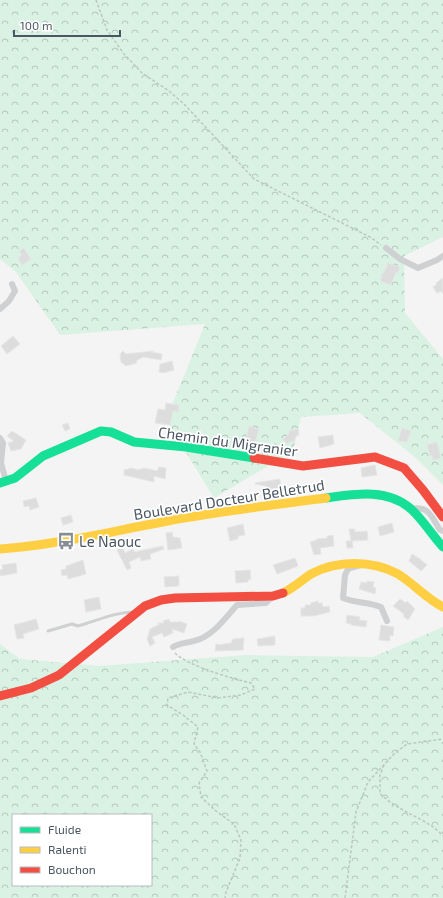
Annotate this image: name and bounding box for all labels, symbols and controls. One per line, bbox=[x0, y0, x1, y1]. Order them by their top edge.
scale bar bbox=[14, 12, 120, 38]
text: 100 m bbox=[20, 18, 52, 32]
street label: Chemin du Migranier bbox=[157, 422, 299, 460]
street label: Boulevard Docteur Belletrud bbox=[132, 475, 326, 523]
bus stop icon: Le Naouc bbox=[56, 531, 76, 551]
place label: Le Naouc bbox=[79, 532, 141, 550]
legend bbox=[12, 814, 152, 886]
text: Fluide bbox=[48, 822, 81, 836]
text: Ralenti bbox=[48, 842, 87, 856]
text: Bouchon bbox=[48, 862, 96, 876]

